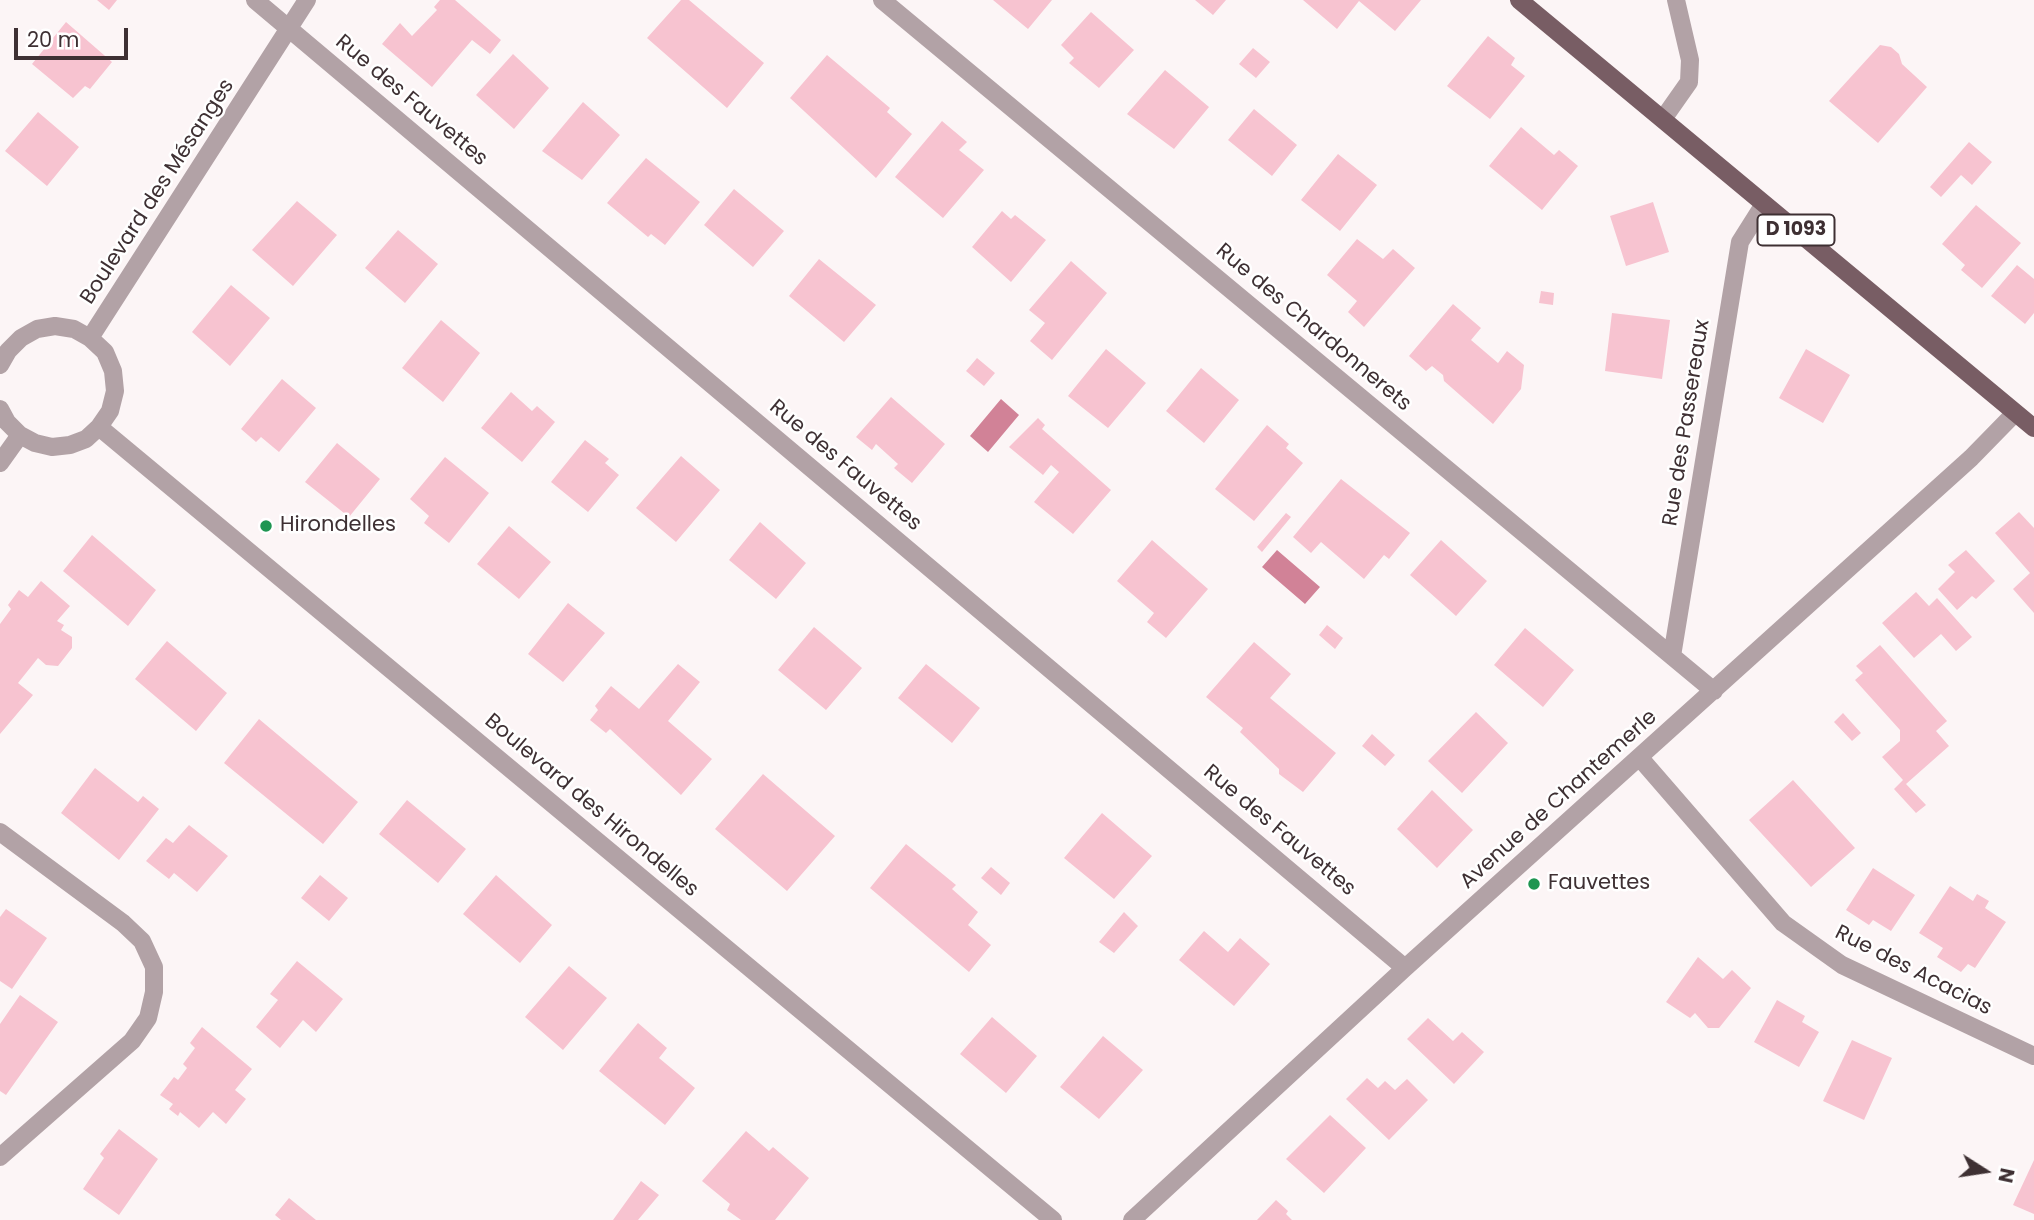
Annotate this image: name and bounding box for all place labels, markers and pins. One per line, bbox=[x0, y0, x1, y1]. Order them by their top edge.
place label: Hirondelles bbox=[280, 513, 396, 539]
marker: Hirondelles bbox=[258, 518, 274, 534]
place label: Fauvettes bbox=[1548, 871, 1650, 897]
marker: Fauvettes bbox=[1526, 876, 1542, 892]

